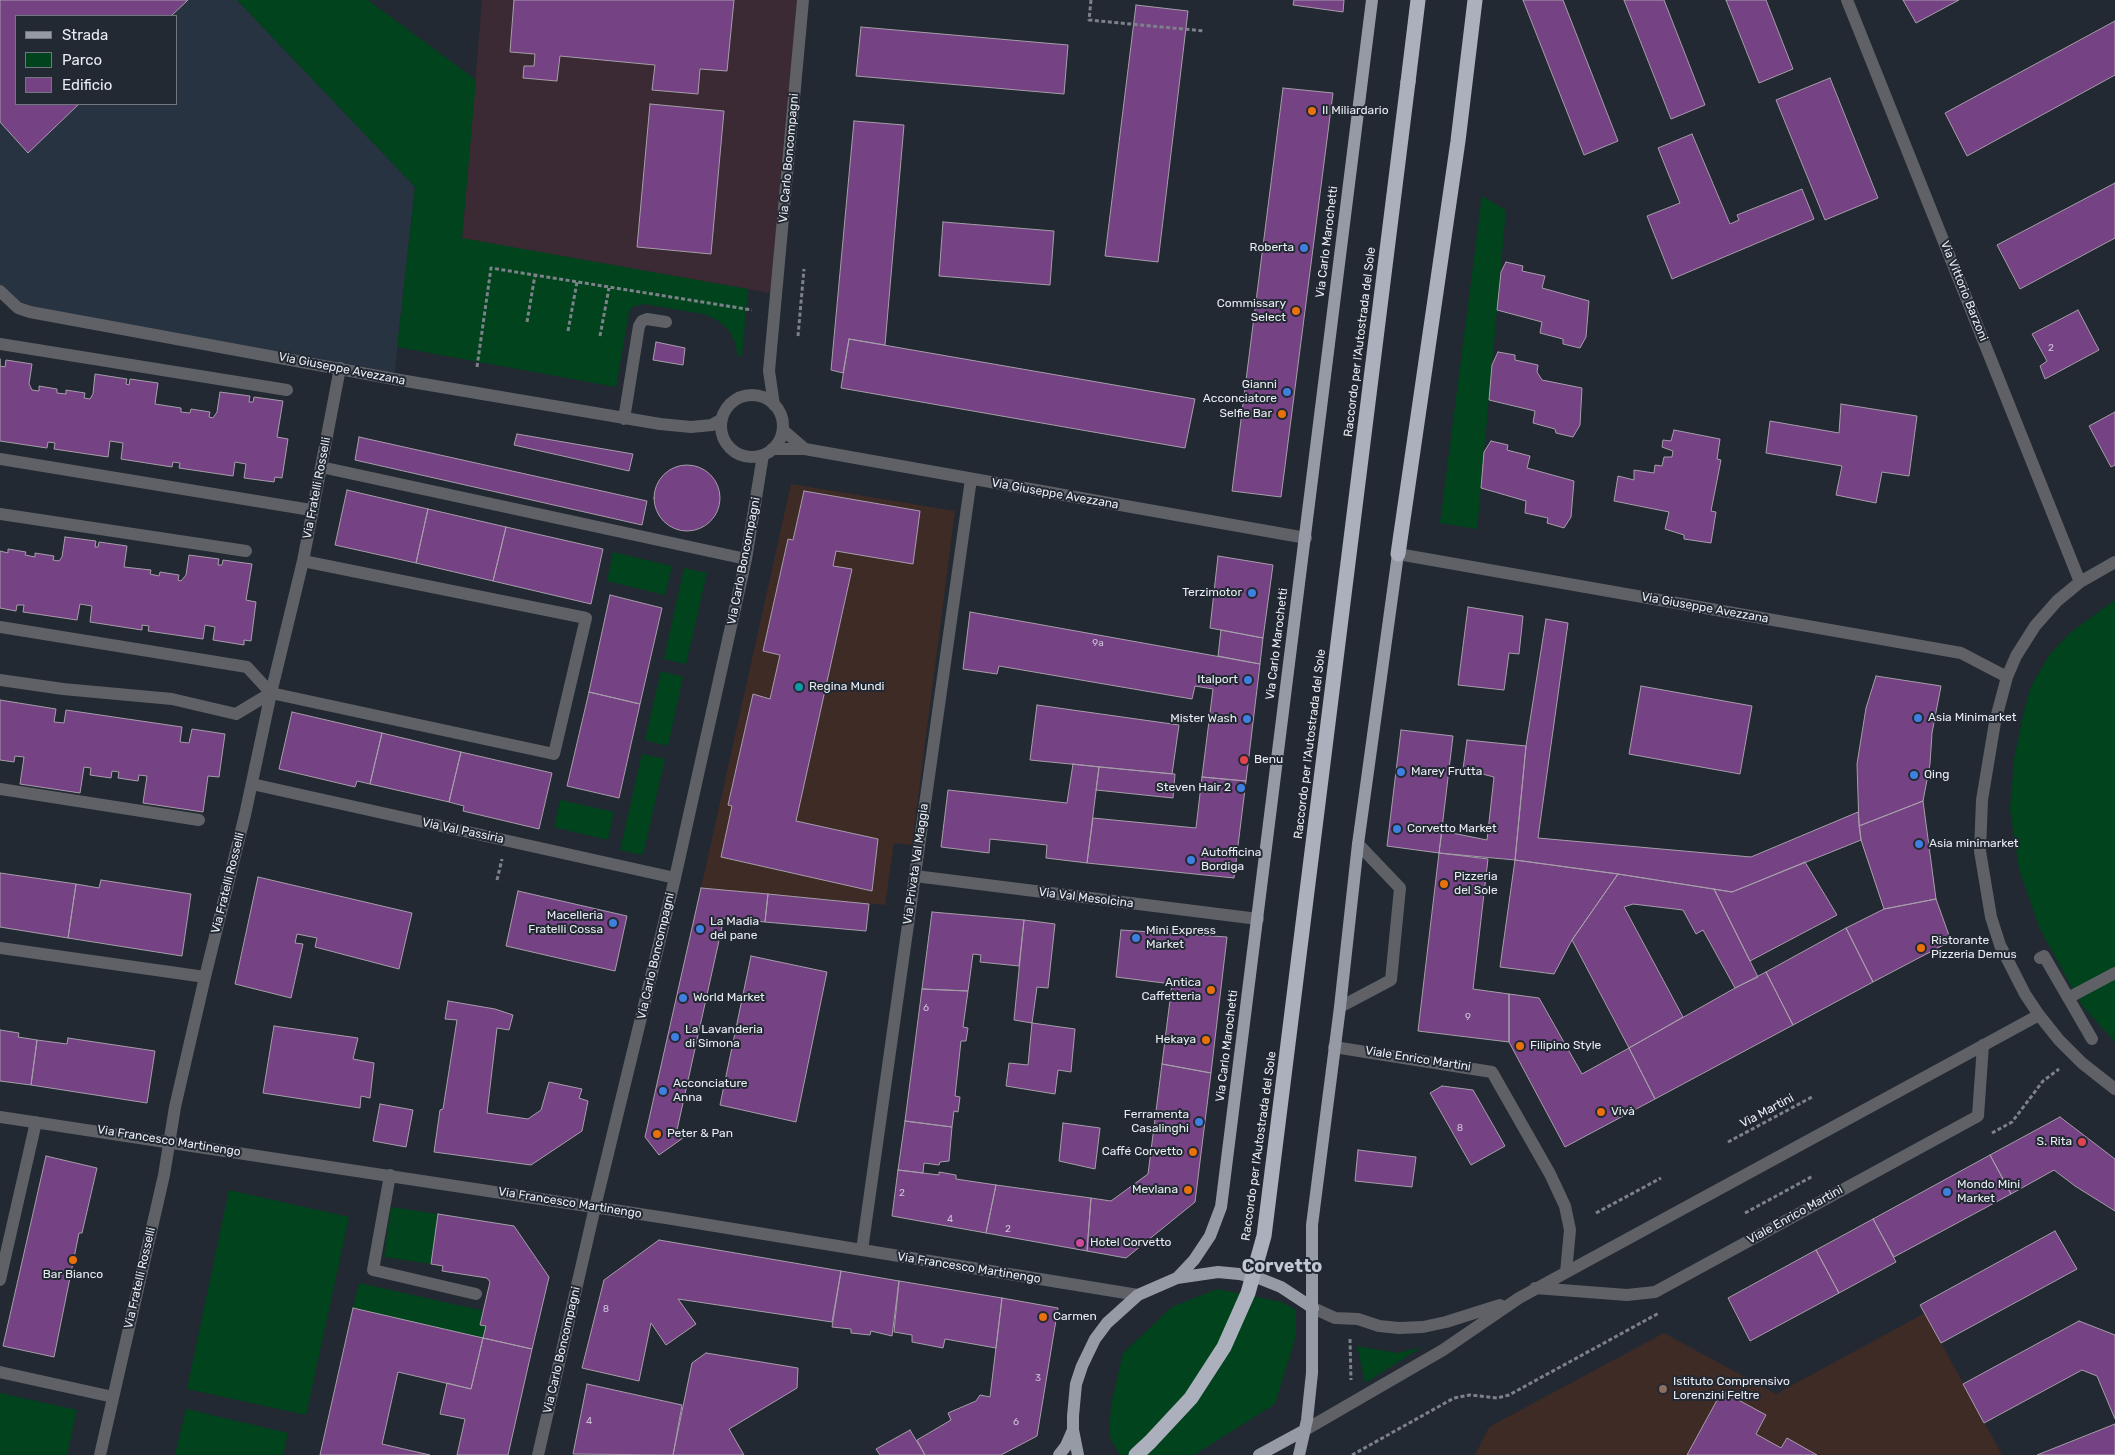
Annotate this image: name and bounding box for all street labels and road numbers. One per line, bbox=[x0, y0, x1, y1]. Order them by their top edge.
street label: Via Carlo Boncompagni bbox=[776, 93, 802, 223]
street label: Via Carlo Marochetti bbox=[1313, 185, 1341, 299]
street label: Via Vittorio Barzoni bbox=[1937, 239, 1991, 343]
street label: Raccordo per l'Autostrada del Sole bbox=[1341, 246, 1379, 438]
street label: Via Giuseppe Avezzana bbox=[277, 350, 407, 388]
street label: Via Fratelli Rosselli bbox=[300, 436, 334, 540]
street label: Via Giuseppe Avezzana bbox=[990, 476, 1120, 512]
street label: Via Carlo Boncompagni bbox=[725, 496, 763, 626]
street label: Via Carlo Marochetti bbox=[1263, 587, 1291, 701]
street label: Via Giuseppe Avezzana bbox=[1640, 590, 1770, 626]
street label: Raccordo per l'Autostrada del Sole bbox=[1291, 648, 1329, 840]
street label: Via Privata Val Maggia bbox=[900, 802, 932, 926]
street label: Via Val Passiria bbox=[421, 815, 505, 847]
street label: Via Fratelli Rosselli bbox=[208, 831, 248, 935]
street label: Via Val Mesolcina bbox=[1038, 885, 1134, 911]
street label: Via Carlo Boncompagni bbox=[634, 891, 678, 1021]
street label: Via Carlo Marochetti bbox=[1213, 989, 1241, 1103]
street label: Viale Enrico Martini bbox=[1364, 1044, 1472, 1074]
street label: Raccordo per l'Autostrada del Sole bbox=[1239, 1050, 1279, 1242]
street label: Via Martini bbox=[1738, 1091, 1796, 1131]
street label: Via Francesco Martinengo bbox=[96, 1123, 242, 1159]
street label: Viale Enrico Martini bbox=[1745, 1183, 1845, 1247]
street label: Via Francesco Martinengo bbox=[497, 1185, 643, 1221]
street label: Via Fratelli Rosselli bbox=[121, 1226, 159, 1330]
street label: Via Francesco Martinengo bbox=[896, 1250, 1042, 1286]
street label: Via Carlo Boncompagni bbox=[540, 1285, 584, 1415]

